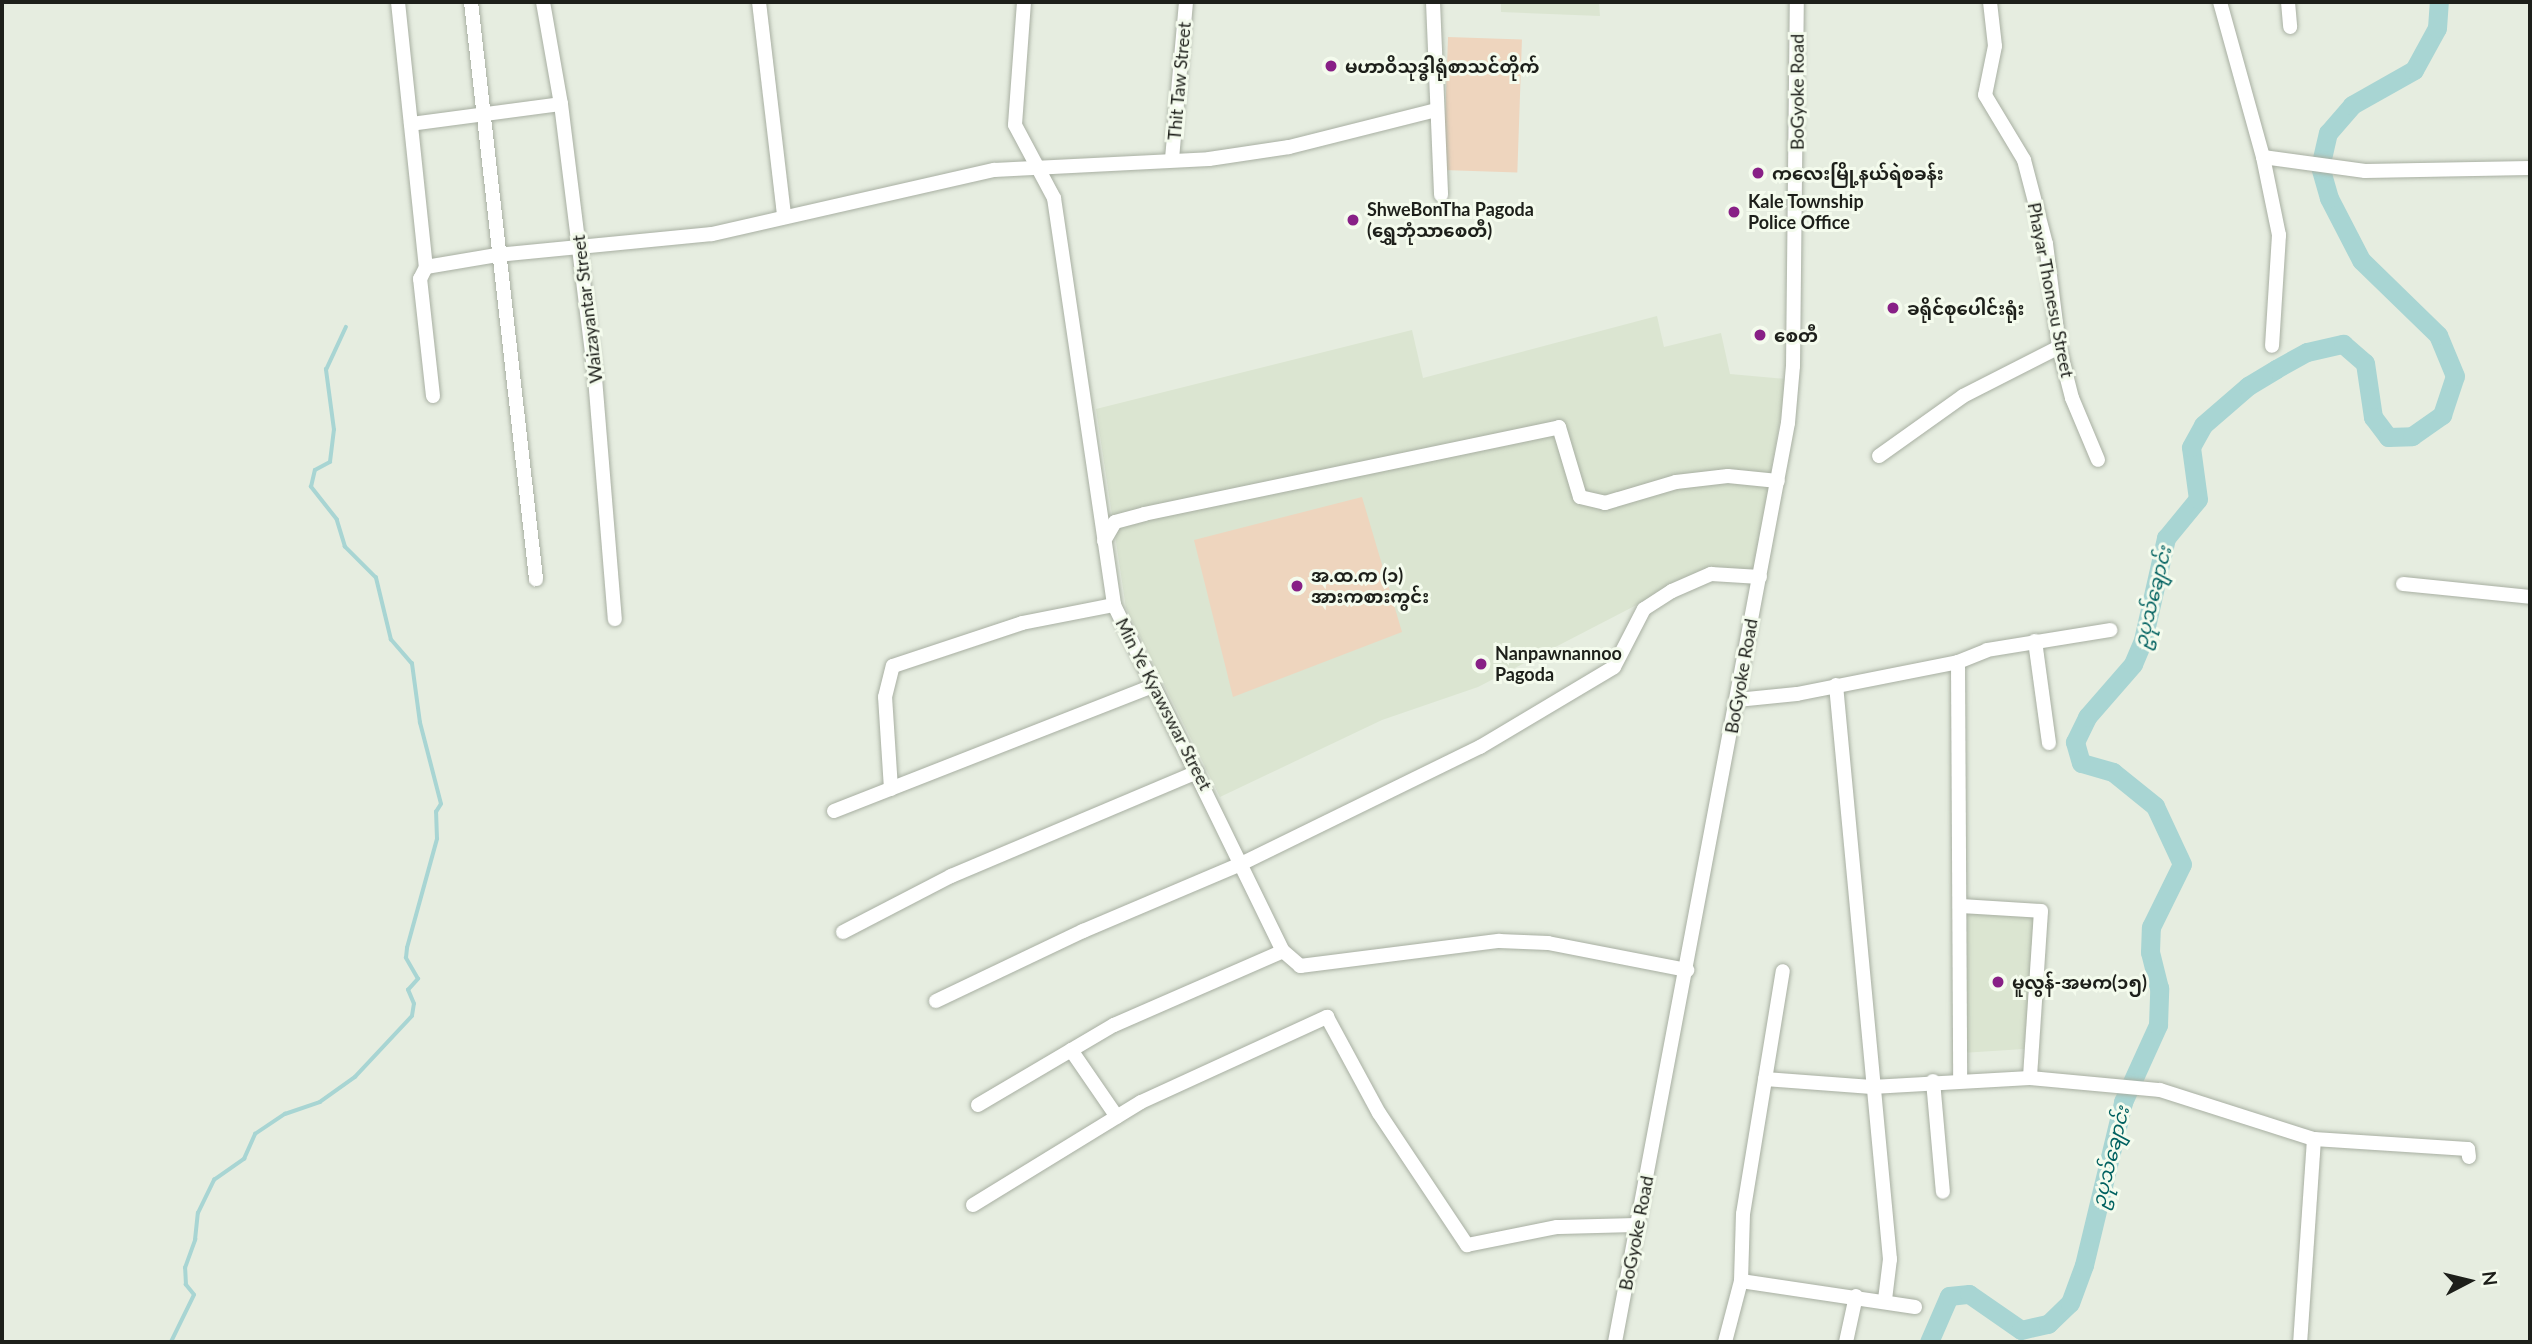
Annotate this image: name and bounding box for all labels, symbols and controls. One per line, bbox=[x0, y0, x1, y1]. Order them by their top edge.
street label: Thit Taw Street bbox=[1163, 21, 1195, 141]
street label: BoGyoke Road bbox=[1786, 34, 1808, 150]
place label: မဟာဝိသုဒ္ဓါရုံစာသင်တိုက် bbox=[1345, 55, 1540, 77]
marker: မဟာဝိသုဒ္ဓါရုံစာသင်တိုက် bbox=[1323, 58, 1339, 74]
place label: ကလေးမြို့နယ်ရဲစခန်း bbox=[1772, 162, 1944, 184]
marker: ကလေးမြို့နယ်ရဲစခန်း bbox=[1750, 165, 1766, 181]
place label: Kale Township Police Office bbox=[1748, 191, 1864, 234]
place label: ShweBonTha Pagoda (ရွှေဘုံသာစေတီ) bbox=[1367, 199, 1534, 242]
street label: Phayar Thonesu Street bbox=[2023, 200, 2079, 380]
marker: Kale Township Police Office bbox=[1726, 204, 1742, 220]
marker: ShweBonTha Pagoda (ရွှေဘုံသာစေတီ) bbox=[1345, 212, 1361, 228]
street label: Waizayantar Street bbox=[567, 233, 607, 385]
place label: ခရိုင်စုပေါင်းရုံး bbox=[1907, 297, 2025, 319]
marker: ခရိုင်စုပေါင်းရုံး bbox=[1885, 300, 1901, 316]
place label: စေတီ bbox=[1774, 324, 1818, 346]
marker: စေတီ bbox=[1752, 327, 1768, 343]
water label: ဥပုသ်ချောင်း bbox=[2128, 544, 2176, 650]
place label: အ.ထ.က (၁) အားကစားကွင်း bbox=[1311, 565, 1429, 608]
marker: အ.ထ.က (၁) အားကစားကွင်း bbox=[1289, 578, 1305, 594]
street label: Min Ye Kyawswar Street bbox=[1111, 614, 1217, 794]
street label: BoGyoke Road bbox=[1720, 617, 1762, 735]
place label: Nanpawnannoo Pagoda bbox=[1495, 643, 1622, 686]
marker: Nanpawnannoo Pagoda bbox=[1473, 656, 1489, 672]
place label: မူလွန်-အမက(၁၅) bbox=[2012, 971, 2147, 993]
marker: မူလွန်-အမက(၁၅) bbox=[1990, 974, 2006, 990]
water label: ဥပုသ်ချောင်း bbox=[2086, 1104, 2134, 1210]
street label: BoGyoke Road bbox=[1614, 1174, 1658, 1292]
north arrow bbox=[2434, 1246, 2504, 1316]
text: N bbox=[2478, 1270, 2503, 1287]

